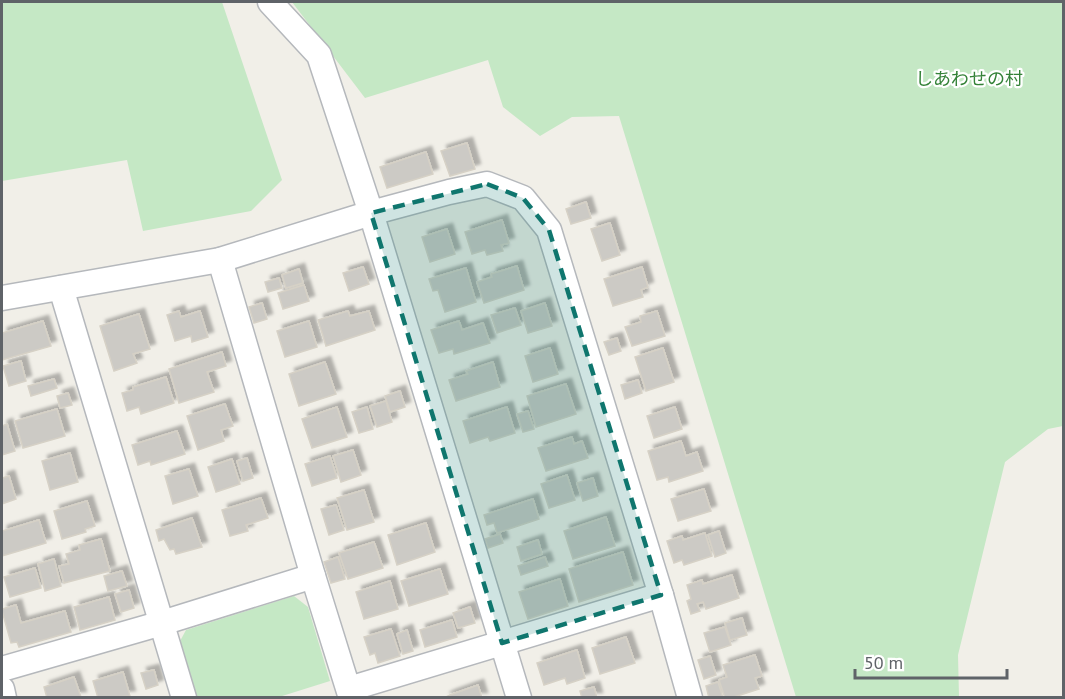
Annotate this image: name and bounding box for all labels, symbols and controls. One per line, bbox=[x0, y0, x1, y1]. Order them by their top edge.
park label: しあわせの村 bbox=[915, 67, 1023, 90]
scale bar bbox=[855, 642, 1006, 680]
text: 50 m bbox=[864, 651, 903, 674]

